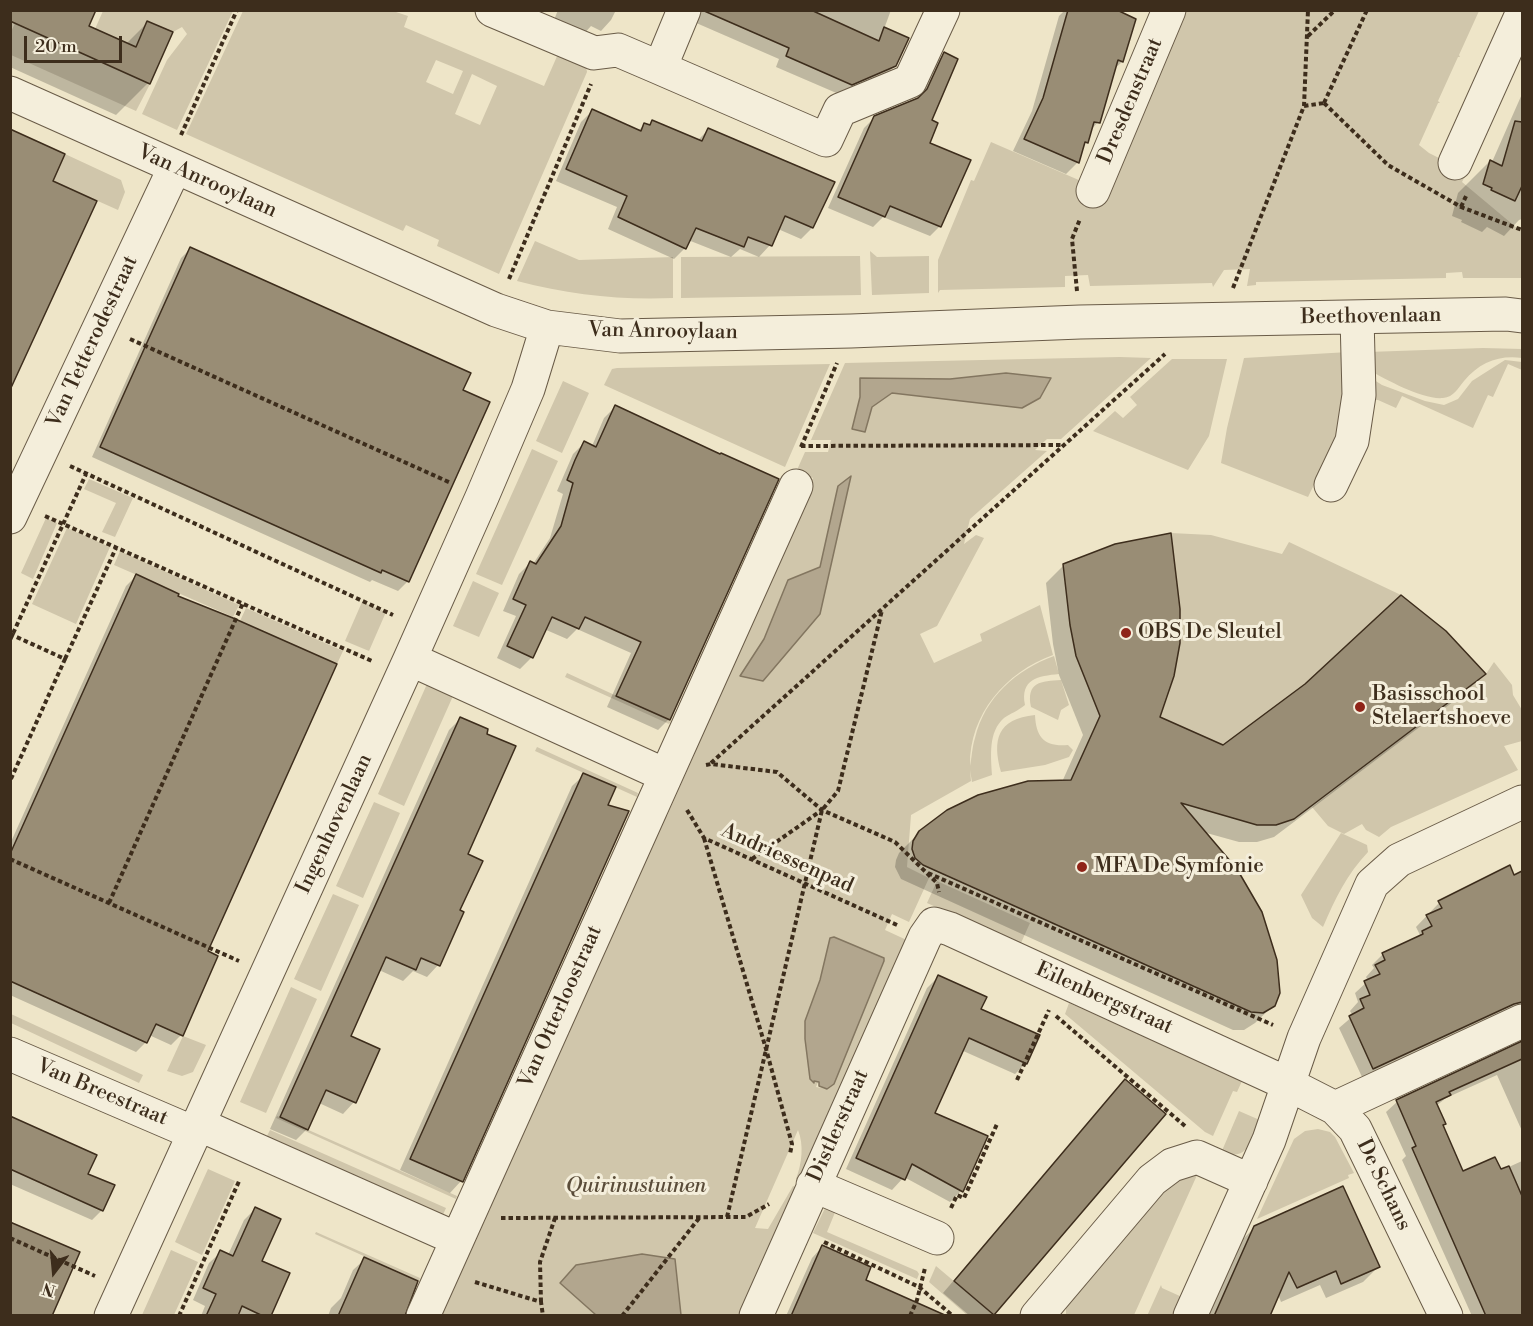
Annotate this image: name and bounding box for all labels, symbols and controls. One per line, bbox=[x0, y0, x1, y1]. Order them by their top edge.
scale bar bbox=[27, 24, 124, 62]
street label: Dresdenstraat bbox=[1093, 34, 1169, 168]
text: 20 m bbox=[35, 35, 77, 58]
street label: Van Anrooylaan bbox=[133, 140, 281, 224]
street label: Van Tetterodestraat bbox=[42, 252, 144, 432]
street label: Beethovenlaan bbox=[1300, 303, 1442, 331]
street label: Van Anrooylaan bbox=[588, 318, 738, 346]
place label: OBS De Sleutel bbox=[1138, 620, 1282, 646]
marker: OBS De Sleutel bbox=[1119, 626, 1133, 640]
place label: Basisschool Stelaertshoeve bbox=[1372, 682, 1511, 732]
marker: Basisschool Stelaertshoeve bbox=[1353, 700, 1367, 714]
street label: Ingenhovenlaan bbox=[292, 750, 378, 898]
street label: Andriessenpad bbox=[717, 819, 857, 899]
place label: MFA De Symfonie bbox=[1094, 854, 1264, 880]
marker: MFA De Symfonie bbox=[1075, 860, 1089, 874]
street label: Van Otterloostraat bbox=[514, 922, 608, 1092]
street label: Eilenbergstraat bbox=[1031, 957, 1177, 1041]
street label: Van Breestraat bbox=[33, 1054, 171, 1132]
street label: Distlerstraat bbox=[803, 1066, 875, 1186]
street label: De Schans bbox=[1350, 1135, 1416, 1235]
park label: Quirinustuinen bbox=[566, 1174, 706, 1200]
north arrow bbox=[24, 1242, 84, 1302]
text: N bbox=[40, 1278, 58, 1301]

